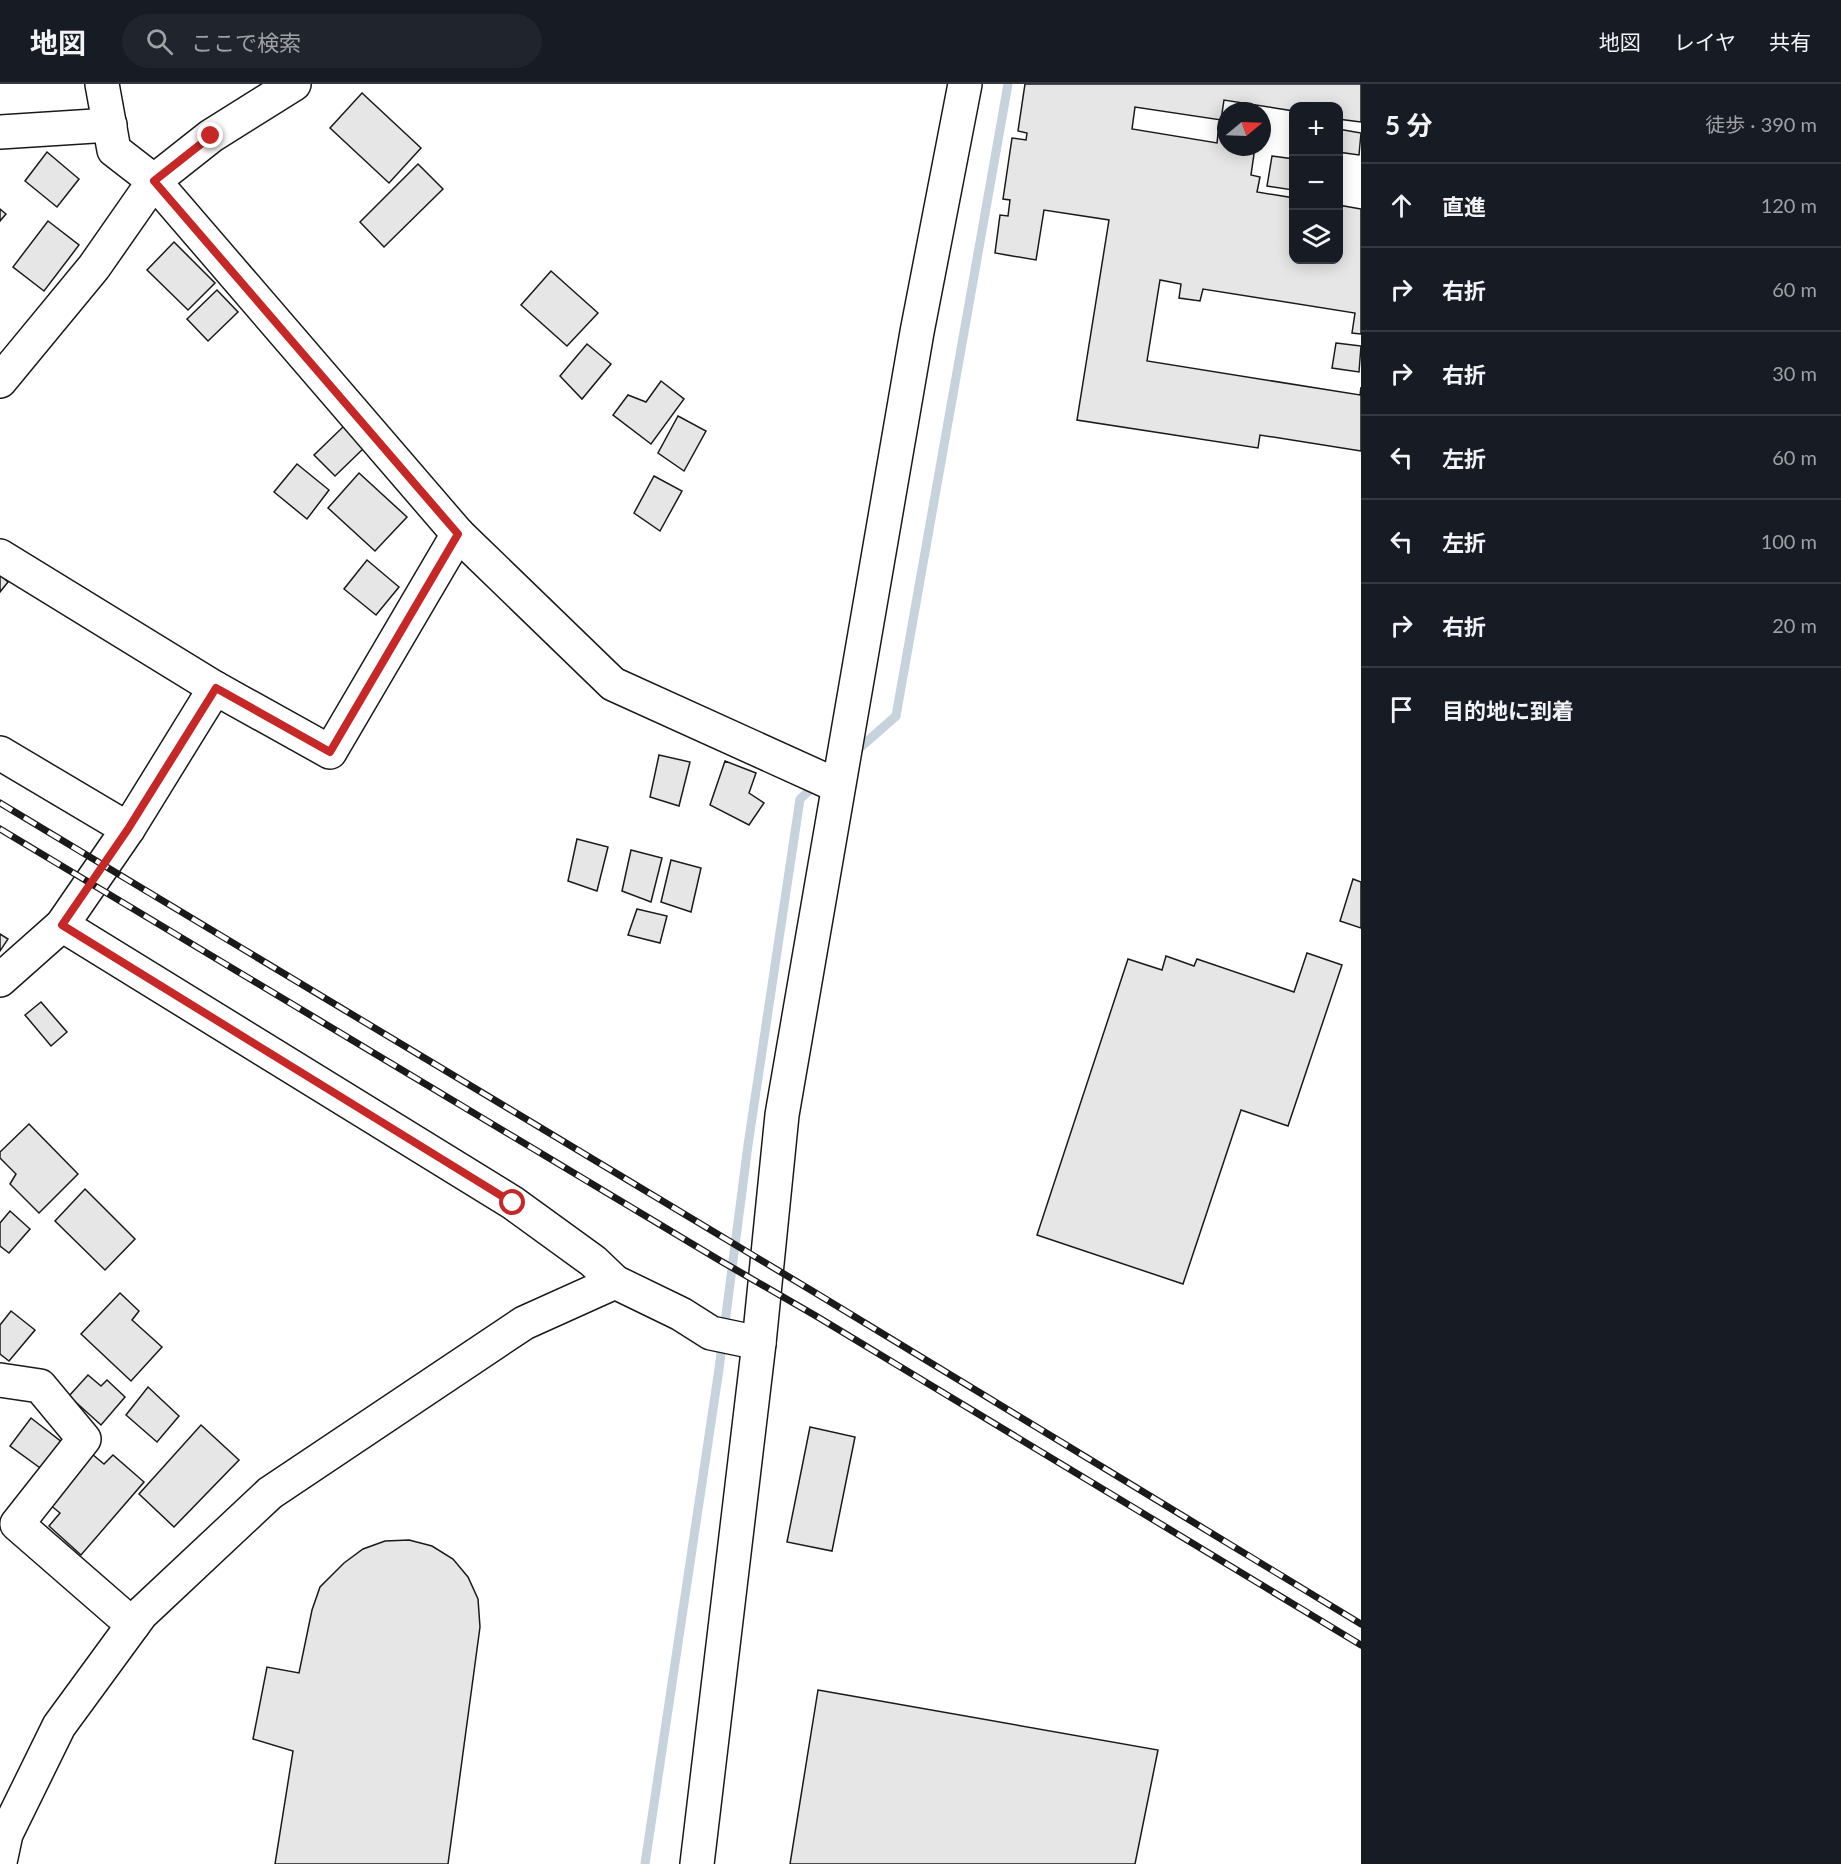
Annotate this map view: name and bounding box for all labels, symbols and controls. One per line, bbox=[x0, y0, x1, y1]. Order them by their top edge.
search box bbox=[122, 14, 542, 68]
text: 地図 bbox=[30, 25, 86, 59]
icon: search bbox=[143, 25, 176, 58]
text: ここで検索 bbox=[191, 29, 301, 56]
text: 地図 bbox=[1599, 29, 1641, 54]
text: レイヤ bbox=[1674, 29, 1736, 54]
text: 共有 bbox=[1769, 29, 1811, 54]
north arrow bbox=[1217, 102, 1271, 156]
map controls bbox=[1289, 102, 1343, 264]
button: + bbox=[1289, 102, 1343, 156]
text: 5 分 bbox=[1385, 109, 1432, 141]
text: 徒歩 · 390 m bbox=[1705, 112, 1817, 136]
route end bbox=[197, 122, 223, 148]
button: − bbox=[1289, 156, 1343, 210]
icon: ahead bbox=[1385, 189, 1418, 222]
text: 直進 bbox=[1442, 193, 1486, 220]
text: 120 m bbox=[1761, 193, 1817, 217]
button: layers bbox=[1289, 210, 1343, 264]
icon: right bbox=[1385, 273, 1418, 306]
text: 右折 bbox=[1442, 277, 1486, 304]
text: 60 m bbox=[1772, 277, 1817, 301]
icon: right bbox=[1385, 357, 1418, 390]
text: 右折 bbox=[1442, 361, 1486, 388]
text: 30 m bbox=[1772, 361, 1817, 385]
icon: left bbox=[1385, 441, 1418, 474]
text: 左折 bbox=[1442, 445, 1486, 472]
text: 60 m bbox=[1772, 445, 1817, 469]
icon: left bbox=[1385, 525, 1418, 558]
text: 左折 bbox=[1442, 529, 1486, 556]
text: 100 m bbox=[1761, 529, 1817, 553]
icon: right bbox=[1385, 609, 1418, 642]
text: 右折 bbox=[1442, 613, 1486, 640]
text: 20 m bbox=[1772, 613, 1817, 637]
icon: arrive bbox=[1385, 693, 1418, 726]
text: 目的地に到着 bbox=[1442, 697, 1574, 724]
route start bbox=[499, 1189, 525, 1215]

